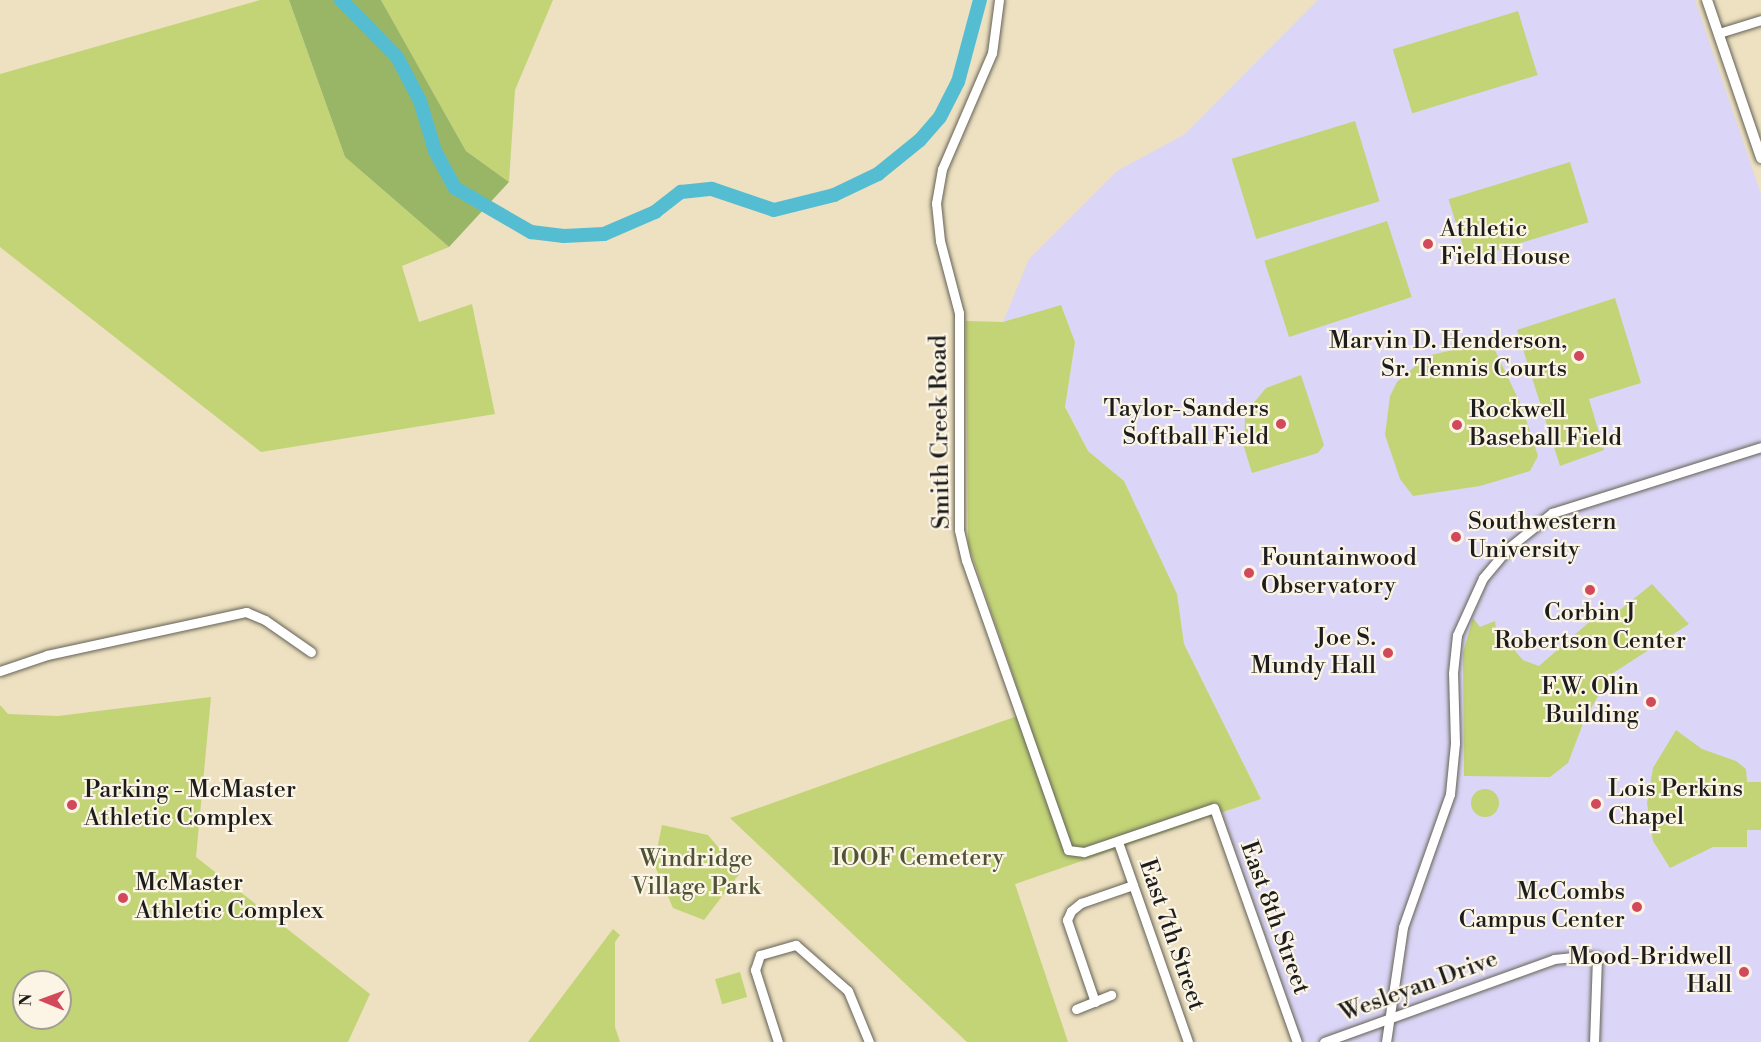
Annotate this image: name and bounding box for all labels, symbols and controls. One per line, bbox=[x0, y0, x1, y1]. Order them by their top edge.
place label: Athletic Field House bbox=[1440, 216, 1570, 272]
marker: Athletic Field House bbox=[1421, 237, 1435, 251]
place label: Marvin D. Henderson, Sr. Tennis Courts bbox=[1329, 328, 1567, 384]
street label: Smith Creek Road bbox=[925, 335, 957, 529]
marker: Marvin D. Henderson, Sr. Tennis Courts bbox=[1572, 349, 1586, 363]
place label: Taylor-Sanders Softball Field bbox=[1103, 396, 1269, 452]
place label: Rockwell Baseball Field bbox=[1469, 397, 1622, 453]
marker: Taylor-Sanders Softball Field bbox=[1274, 417, 1288, 431]
marker: Rockwell Baseball Field bbox=[1450, 418, 1464, 432]
place label: Southwestern University bbox=[1468, 509, 1617, 565]
marker: Southwestern University bbox=[1449, 530, 1463, 544]
place label: Fountainwood Observatory bbox=[1261, 545, 1417, 601]
marker: Fountainwood Observatory bbox=[1242, 566, 1256, 580]
marker: Corbin J Robertson Center bbox=[1583, 583, 1597, 597]
place label: Corbin J Robertson Center bbox=[1494, 600, 1686, 656]
place label: Joe S. Mundy Hall bbox=[1251, 625, 1376, 681]
marker: Joe S. Mundy Hall bbox=[1381, 646, 1395, 660]
place label: F.W. Olin Building bbox=[1541, 674, 1639, 730]
marker: F.W. Olin Building bbox=[1644, 695, 1658, 709]
place label: Lois Perkins Chapel bbox=[1608, 776, 1743, 832]
place label: Parking - McMaster Athletic Complex bbox=[84, 777, 296, 833]
marker: Lois Perkins Chapel bbox=[1589, 797, 1603, 811]
marker: Parking - McMaster Athletic Complex bbox=[65, 798, 79, 812]
street label: East 8th Street bbox=[1233, 838, 1315, 998]
park label: IOOF Cemetery bbox=[832, 845, 1004, 873]
park label: Windridge Village Park bbox=[631, 846, 761, 902]
street label: East 7th Street bbox=[1132, 856, 1210, 1014]
place label: McMaster Athletic Complex bbox=[135, 870, 323, 926]
place label: McCombs Campus Center bbox=[1459, 879, 1625, 935]
marker: McMaster Athletic Complex bbox=[116, 891, 130, 905]
marker: McCombs Campus Center bbox=[1630, 900, 1644, 914]
place label: Mood-Bridwell Hall bbox=[1568, 944, 1732, 1000]
street label: Wesleyan Drive bbox=[1336, 945, 1502, 1029]
marker: Mood-Bridwell Hall bbox=[1737, 965, 1751, 979]
north arrow bbox=[12, 970, 72, 1030]
text: N bbox=[16, 993, 36, 1006]

